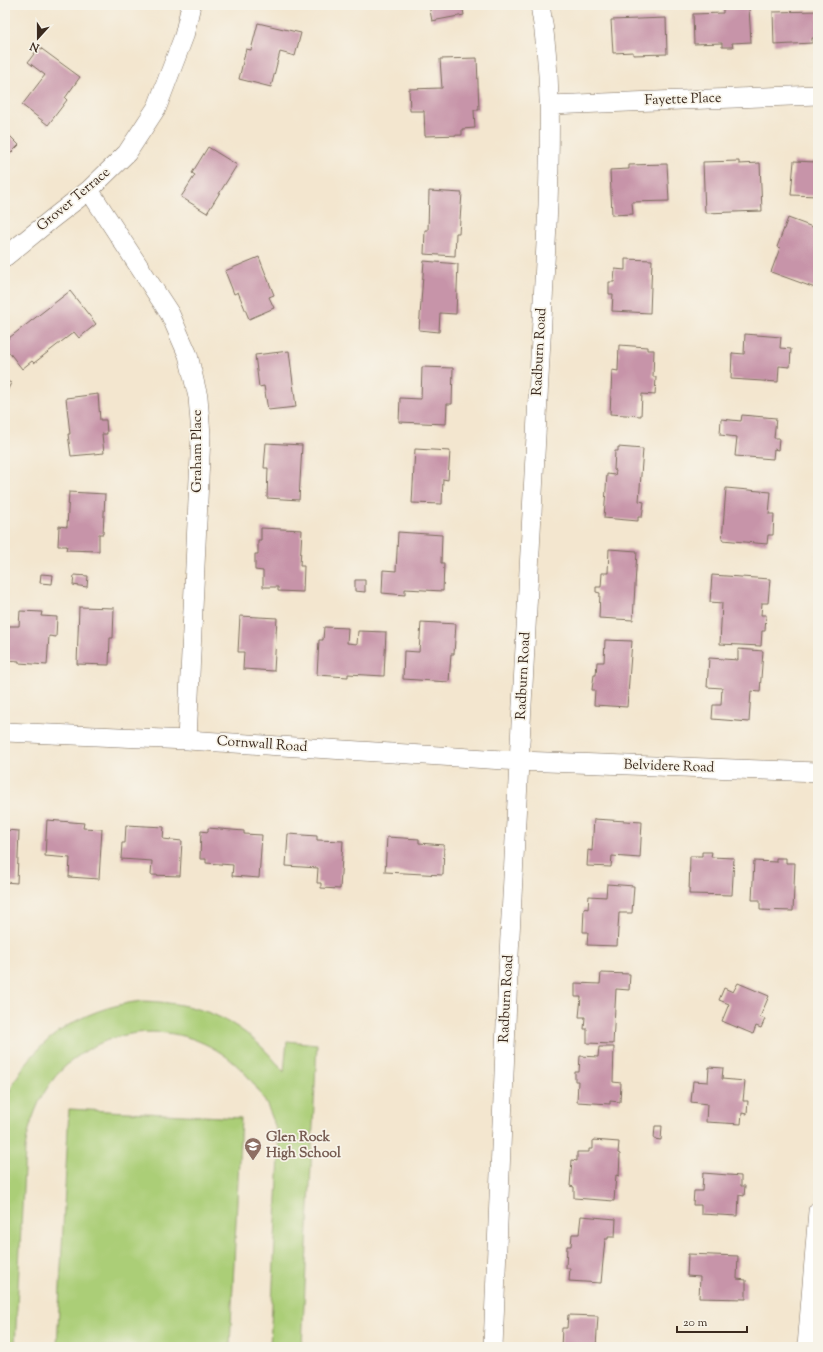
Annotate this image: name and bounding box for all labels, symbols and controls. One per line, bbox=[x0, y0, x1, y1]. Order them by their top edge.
north arrow bbox=[18, 18, 58, 58]
text: N bbox=[28, 37, 43, 56]
street label: Fayette Place bbox=[644, 89, 722, 111]
street label: Grover Terrace bbox=[33, 163, 115, 237]
street label: Radburn Road bbox=[528, 307, 552, 396]
street label: Graham Place bbox=[188, 409, 208, 493]
street label: Radburn Road bbox=[512, 631, 536, 720]
street label: Cornwall Road bbox=[216, 732, 308, 758]
street label: Belvidere Road bbox=[623, 755, 715, 779]
street label: Radburn Road bbox=[495, 954, 519, 1043]
place label: Glen Rock High School bbox=[266, 1128, 341, 1164]
school or university icon: Glen Rock High School bbox=[243, 1136, 263, 1161]
scale bar bbox=[677, 1308, 747, 1334]
text: 20 m bbox=[683, 1314, 708, 1332]

